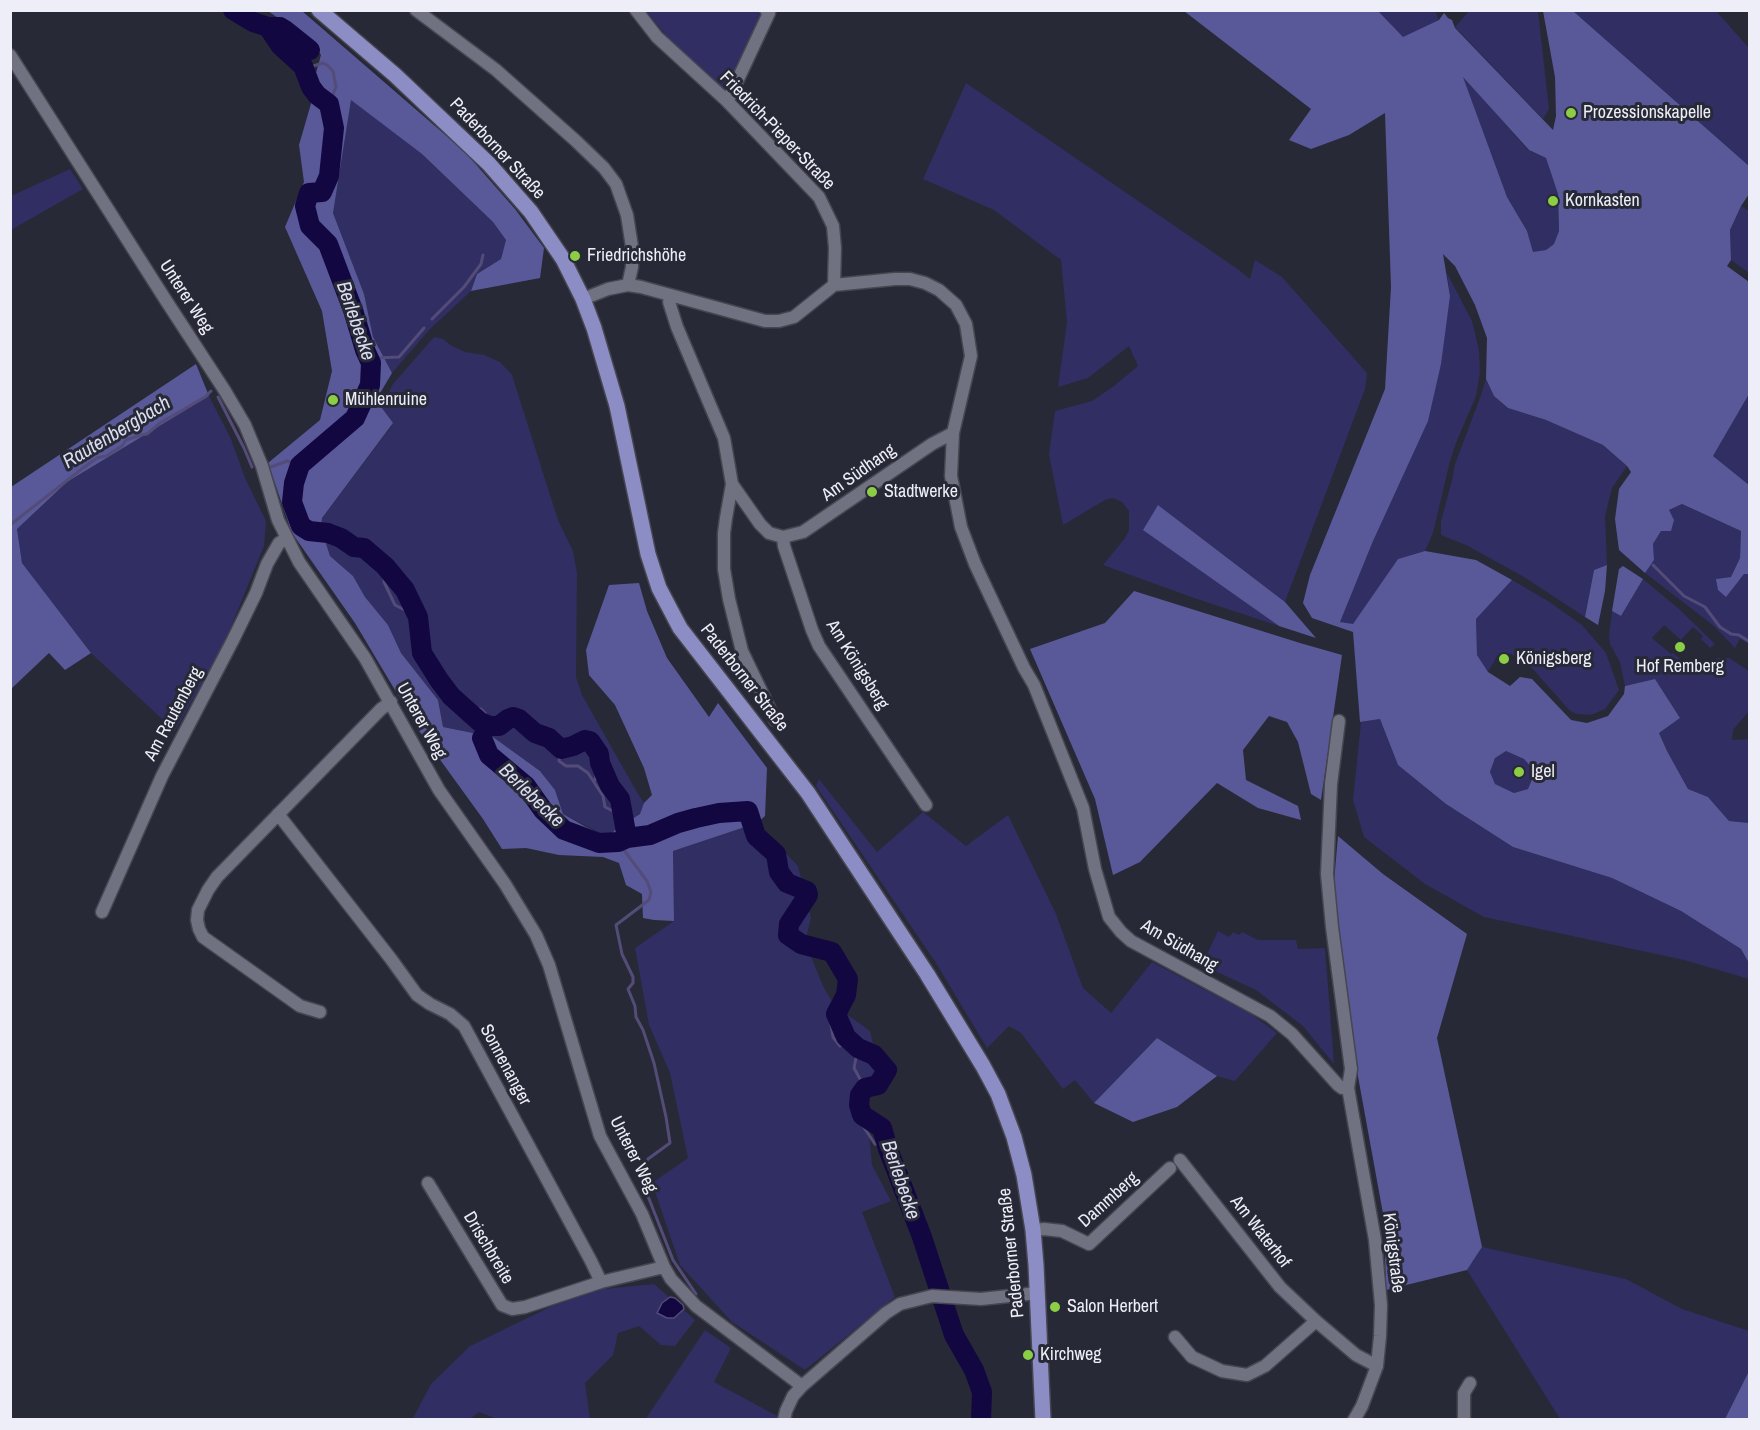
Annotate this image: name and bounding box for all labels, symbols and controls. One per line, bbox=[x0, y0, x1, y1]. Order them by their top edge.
street label: Friedrich-Pieper-Straße bbox=[715, 67, 839, 195]
street label: Paderborner Straße bbox=[445, 94, 549, 204]
place label: Prozessionskapelle bbox=[1583, 102, 1711, 124]
marker: Prozessionskapelle bbox=[1564, 106, 1578, 120]
place label: Kornkasten bbox=[1565, 190, 1640, 212]
marker: Kornkasten bbox=[1546, 194, 1560, 208]
place label: Friedrichshöhe bbox=[587, 245, 686, 267]
marker: Friedrichshöhe bbox=[568, 249, 582, 263]
street label: Unterer Weg bbox=[154, 256, 218, 338]
water label: Berlebecke bbox=[330, 278, 380, 364]
place label: Mühlenruine bbox=[345, 389, 427, 411]
water label: Rautenbergbach bbox=[59, 391, 175, 475]
marker: Mühlenruine bbox=[326, 393, 340, 407]
street label: Am Südhang bbox=[818, 440, 900, 506]
place label: Stadtwerke bbox=[884, 481, 958, 503]
marker: Stadtwerke bbox=[865, 485, 879, 499]
street label: Am Königsberg bbox=[821, 616, 893, 714]
street label: Paderborner Straße bbox=[695, 620, 793, 736]
marker: Hof Remberg bbox=[1673, 640, 1687, 654]
place label: Königsberg bbox=[1516, 648, 1591, 670]
marker: Königsberg bbox=[1497, 652, 1511, 666]
place label: Hof Remberg bbox=[1636, 656, 1724, 678]
street label: Am Rautenberg bbox=[140, 663, 208, 765]
street label: Unterer Weg bbox=[391, 679, 451, 763]
water label: Berlebecke bbox=[493, 759, 569, 833]
place label: Igel bbox=[1531, 761, 1555, 783]
marker: Igel bbox=[1512, 765, 1526, 779]
street label: Am Südhang bbox=[1137, 915, 1221, 977]
street label: Sonnenanger bbox=[475, 1021, 535, 1109]
street label: Unterer Weg bbox=[604, 1113, 662, 1197]
water label: Berlebecke bbox=[875, 1137, 925, 1223]
street label: Dammberg bbox=[1075, 1168, 1143, 1232]
street label: Paderborner Straße bbox=[994, 1187, 1030, 1319]
street label: Am Waterhof bbox=[1225, 1192, 1295, 1272]
street label: Drischbreite bbox=[458, 1208, 518, 1288]
street label: Königstraße bbox=[1377, 1212, 1409, 1294]
place label: Salon Herbert bbox=[1067, 1296, 1158, 1318]
marker: Salon Herbert bbox=[1048, 1300, 1062, 1314]
place label: Kirchweg bbox=[1040, 1344, 1102, 1366]
marker: Kirchweg bbox=[1021, 1348, 1035, 1362]

